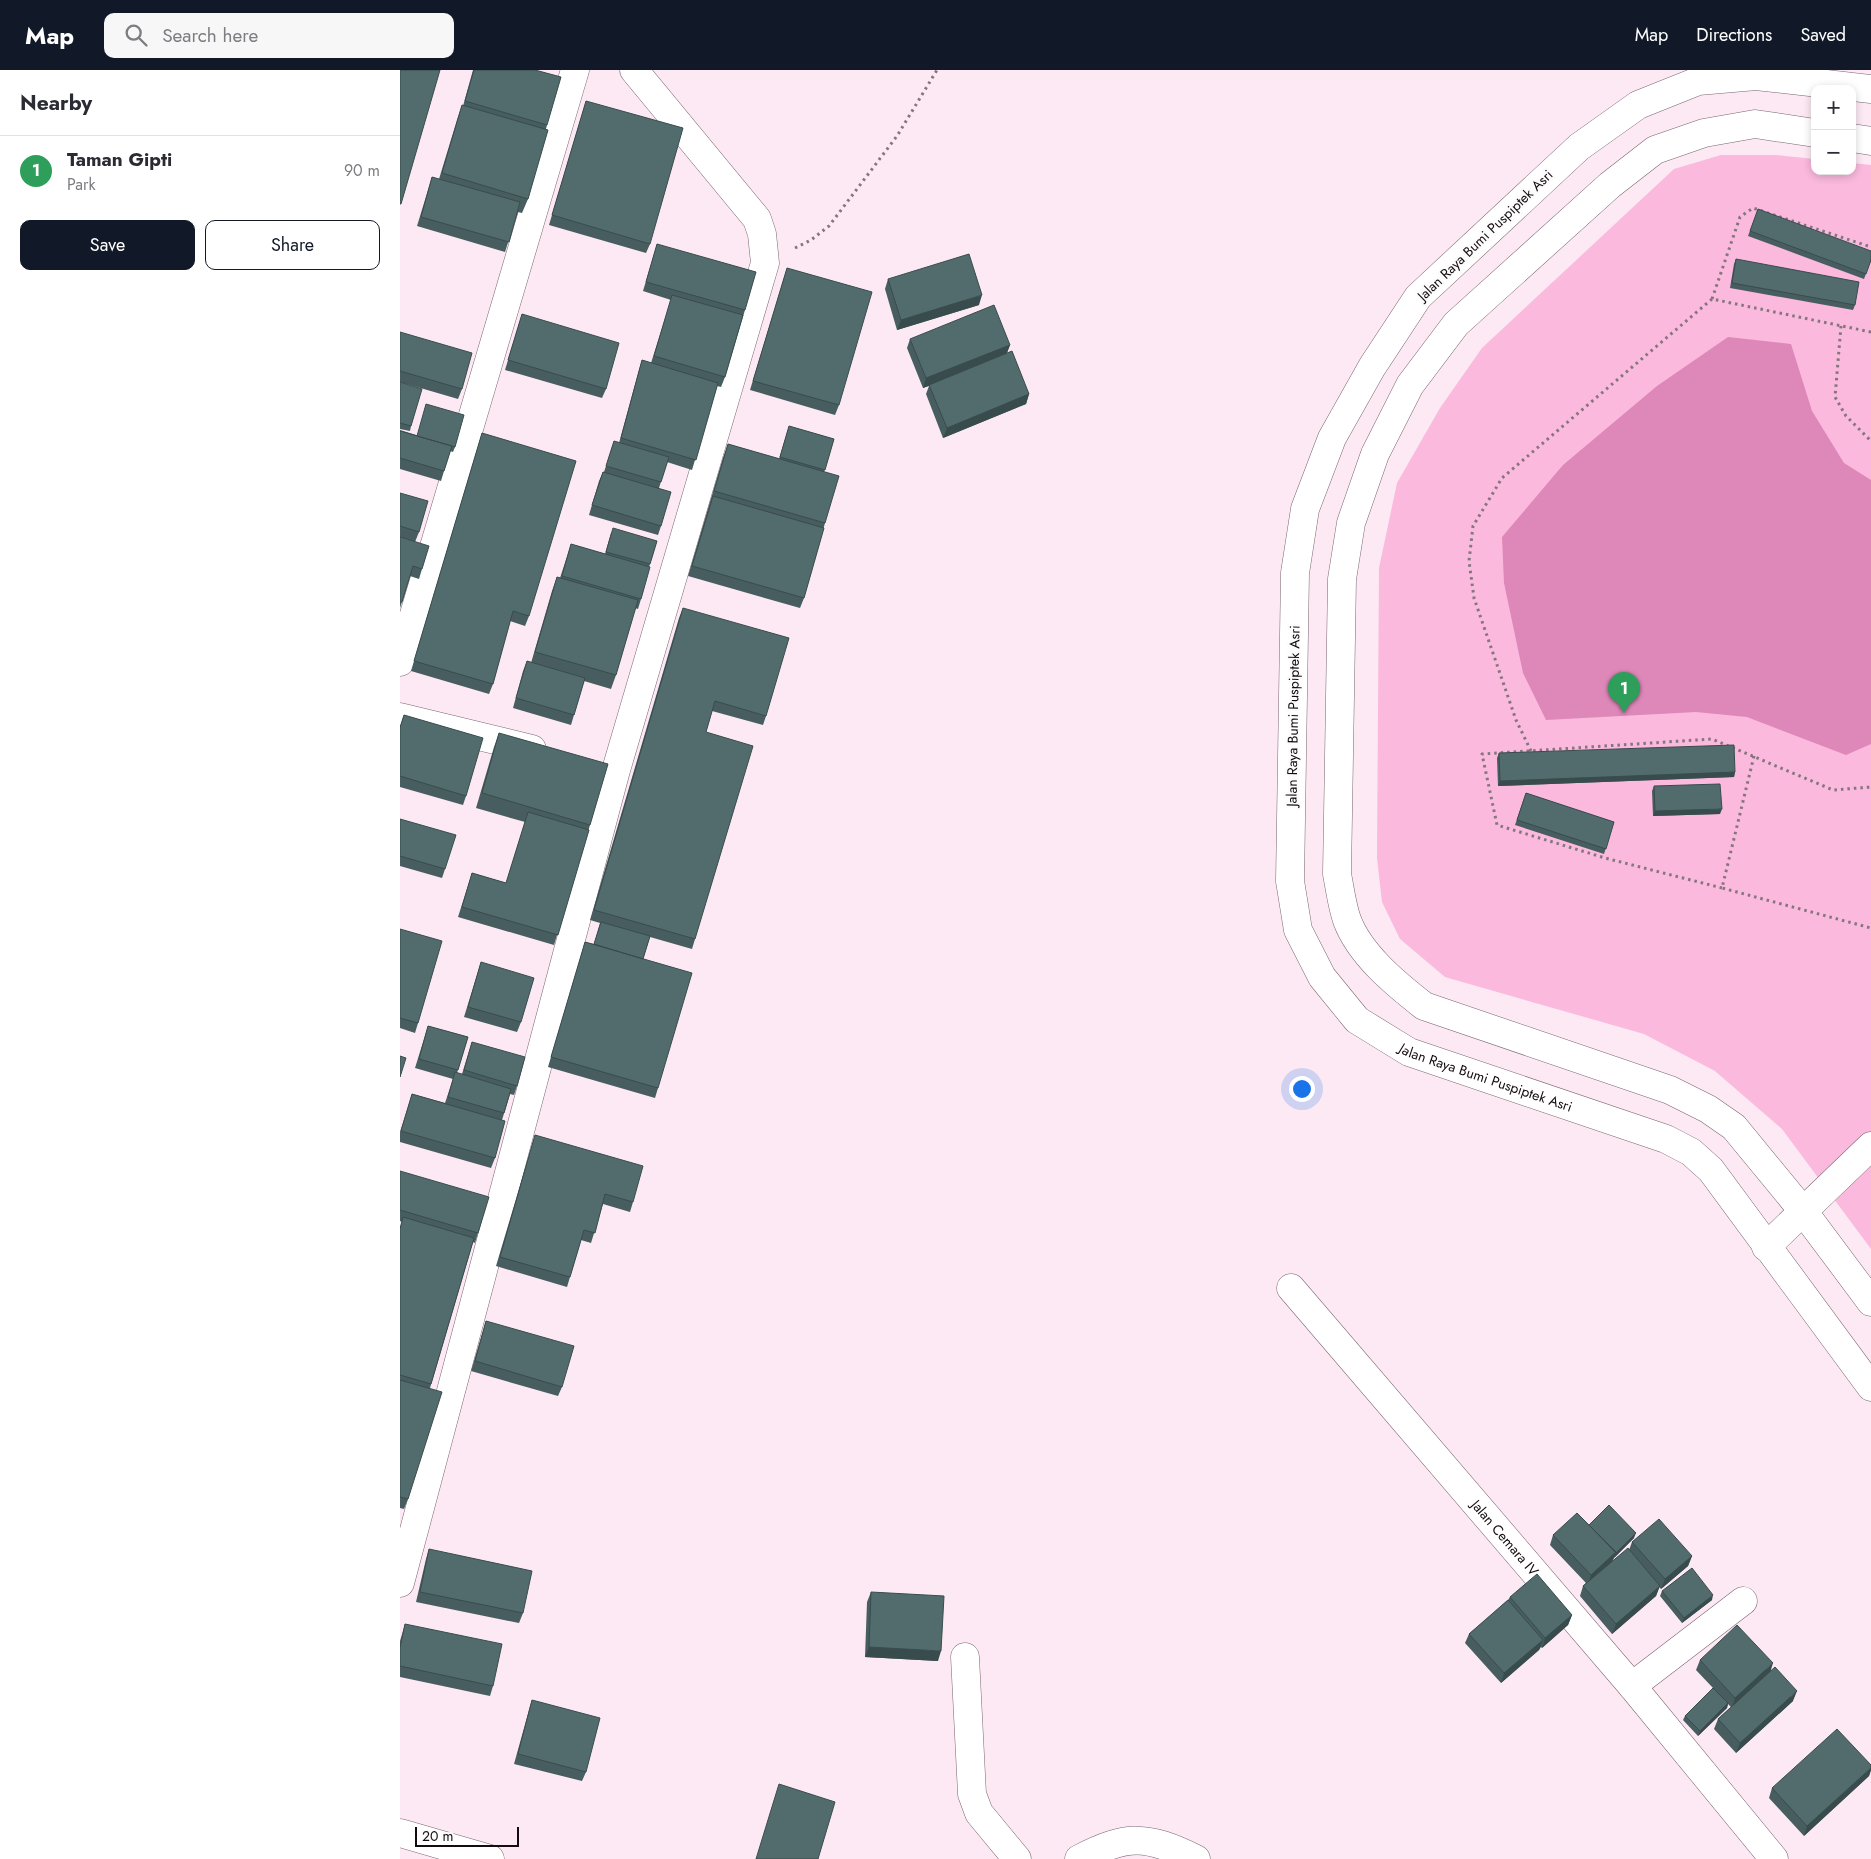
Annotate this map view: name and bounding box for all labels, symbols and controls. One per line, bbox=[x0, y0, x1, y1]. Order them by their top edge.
search box bbox=[104, 13, 454, 58]
text: Map bbox=[25, 18, 74, 53]
icon: search bbox=[122, 21, 150, 49]
text: Search here bbox=[162, 22, 258, 49]
text: Map bbox=[1635, 22, 1668, 48]
text: Directions bbox=[1696, 22, 1772, 48]
text: Saved bbox=[1800, 22, 1846, 48]
map controls bbox=[1811, 85, 1856, 175]
button: + bbox=[1811, 85, 1856, 130]
text: Nearby bbox=[20, 88, 92, 118]
button: − bbox=[1811, 130, 1856, 175]
text: Taman Gipti bbox=[67, 146, 172, 173]
text: 1 bbox=[32, 159, 40, 182]
text: 90 m bbox=[344, 159, 380, 182]
street label: Jalan Raya Bumi Puspiptek Asri bbox=[1411, 165, 1557, 307]
text: Park bbox=[67, 173, 96, 196]
button: Save bbox=[20, 220, 195, 270]
button: Share bbox=[205, 220, 380, 270]
street label: Jalan Raya Bumi Puspiptek Asri bbox=[1281, 625, 1305, 809]
pin: 1 bbox=[1608, 672, 1640, 713]
street label: Jalan Raya Bumi Puspiptek Asri bbox=[1394, 1037, 1575, 1117]
your location bbox=[1289, 1076, 1315, 1102]
street label: Jalan Cemara IV bbox=[1465, 1494, 1544, 1581]
scale bar bbox=[415, 1824, 519, 1847]
text: 20 m bbox=[422, 1826, 454, 1846]

